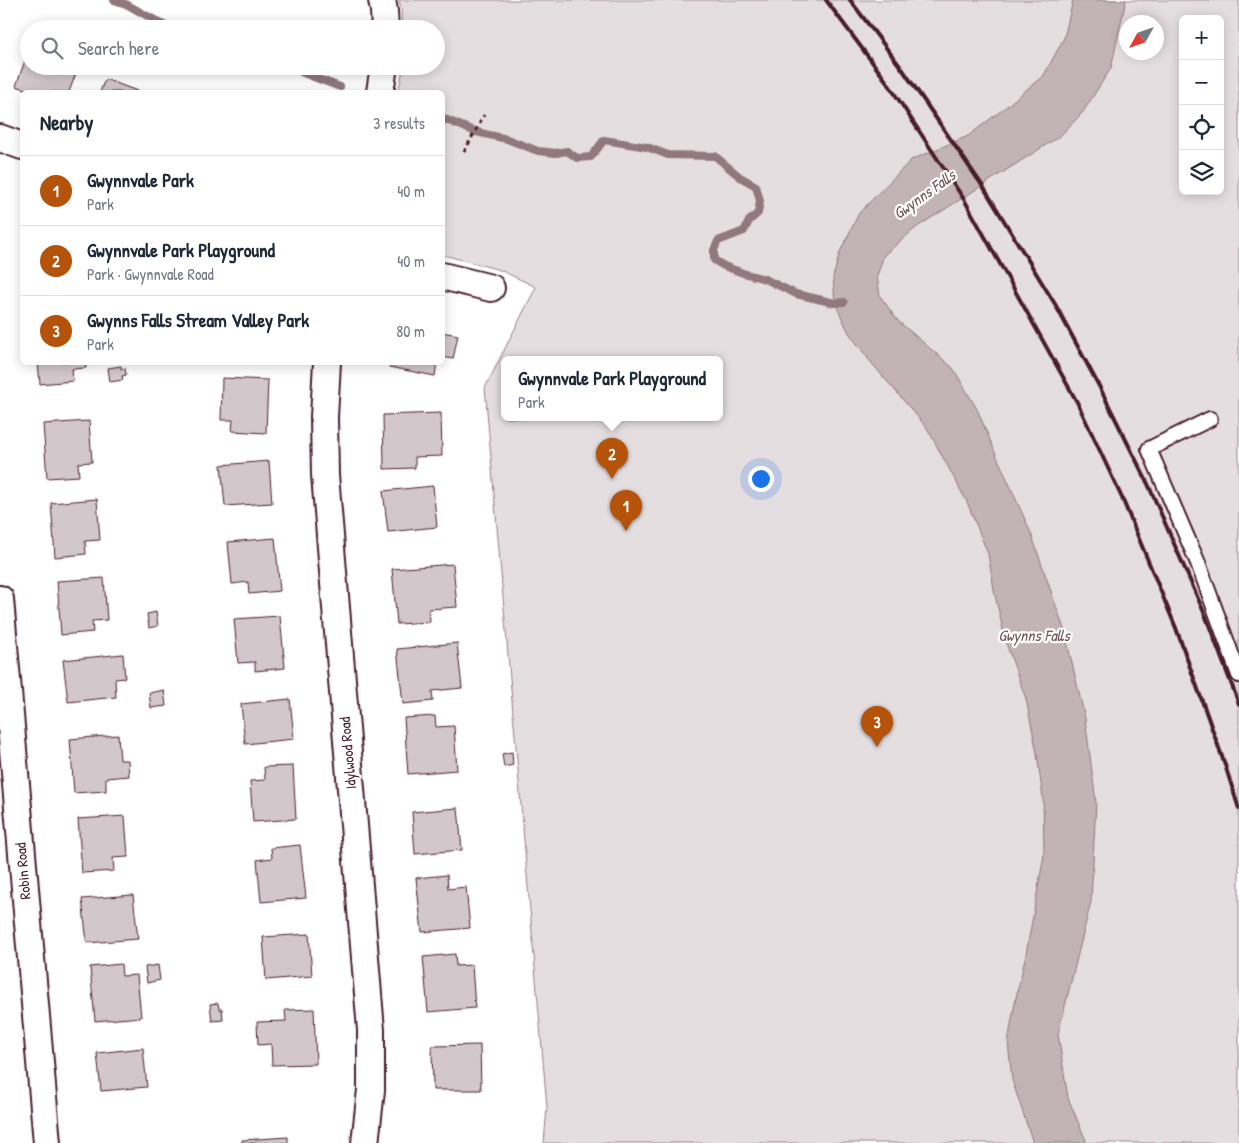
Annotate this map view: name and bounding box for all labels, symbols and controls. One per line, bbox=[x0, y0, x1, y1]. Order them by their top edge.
north arrow bbox=[1119, 15, 1164, 60]
map controls bbox=[1179, 15, 1224, 195]
button: + bbox=[1179, 15, 1224, 60]
search box bbox=[20, 20, 445, 75]
icon: search bbox=[38, 34, 66, 62]
text: Search here bbox=[78, 35, 159, 61]
button: − bbox=[1179, 60, 1224, 105]
button: locate bbox=[1179, 105, 1224, 150]
text: Nearby bbox=[40, 108, 93, 137]
text: 3 results bbox=[373, 112, 425, 134]
button: layers bbox=[1179, 150, 1224, 195]
water label: Gwynns Falls bbox=[889, 163, 961, 224]
text: Gwynnvale Park bbox=[87, 167, 194, 193]
text: 1 bbox=[53, 180, 59, 202]
text: 40 m bbox=[397, 180, 425, 202]
text: Park bbox=[87, 193, 114, 215]
text: Gwynnvale Park Playground bbox=[87, 237, 275, 263]
text: 2 bbox=[52, 250, 60, 272]
text: 40 m bbox=[397, 250, 425, 272]
text: Park · Gwynnvale Road bbox=[87, 263, 214, 285]
text: Gwynns Falls Stream Valley Park bbox=[87, 307, 309, 333]
text: 3 bbox=[52, 320, 60, 342]
text: 80 m bbox=[396, 320, 425, 342]
text: Park bbox=[87, 333, 114, 355]
popup bbox=[501, 356, 723, 421]
text: Gwynnvale Park Playground bbox=[518, 365, 706, 391]
text: Park bbox=[518, 391, 545, 413]
pin: 2 bbox=[596, 438, 628, 479]
your location bbox=[748, 466, 774, 492]
pin: 1 bbox=[610, 490, 642, 531]
water label: Gwynns Falls bbox=[998, 624, 1072, 646]
pin: 3 bbox=[861, 706, 893, 747]
street label: Idylwood Road bbox=[334, 716, 361, 790]
street label: Robin Road bbox=[10, 841, 35, 900]

